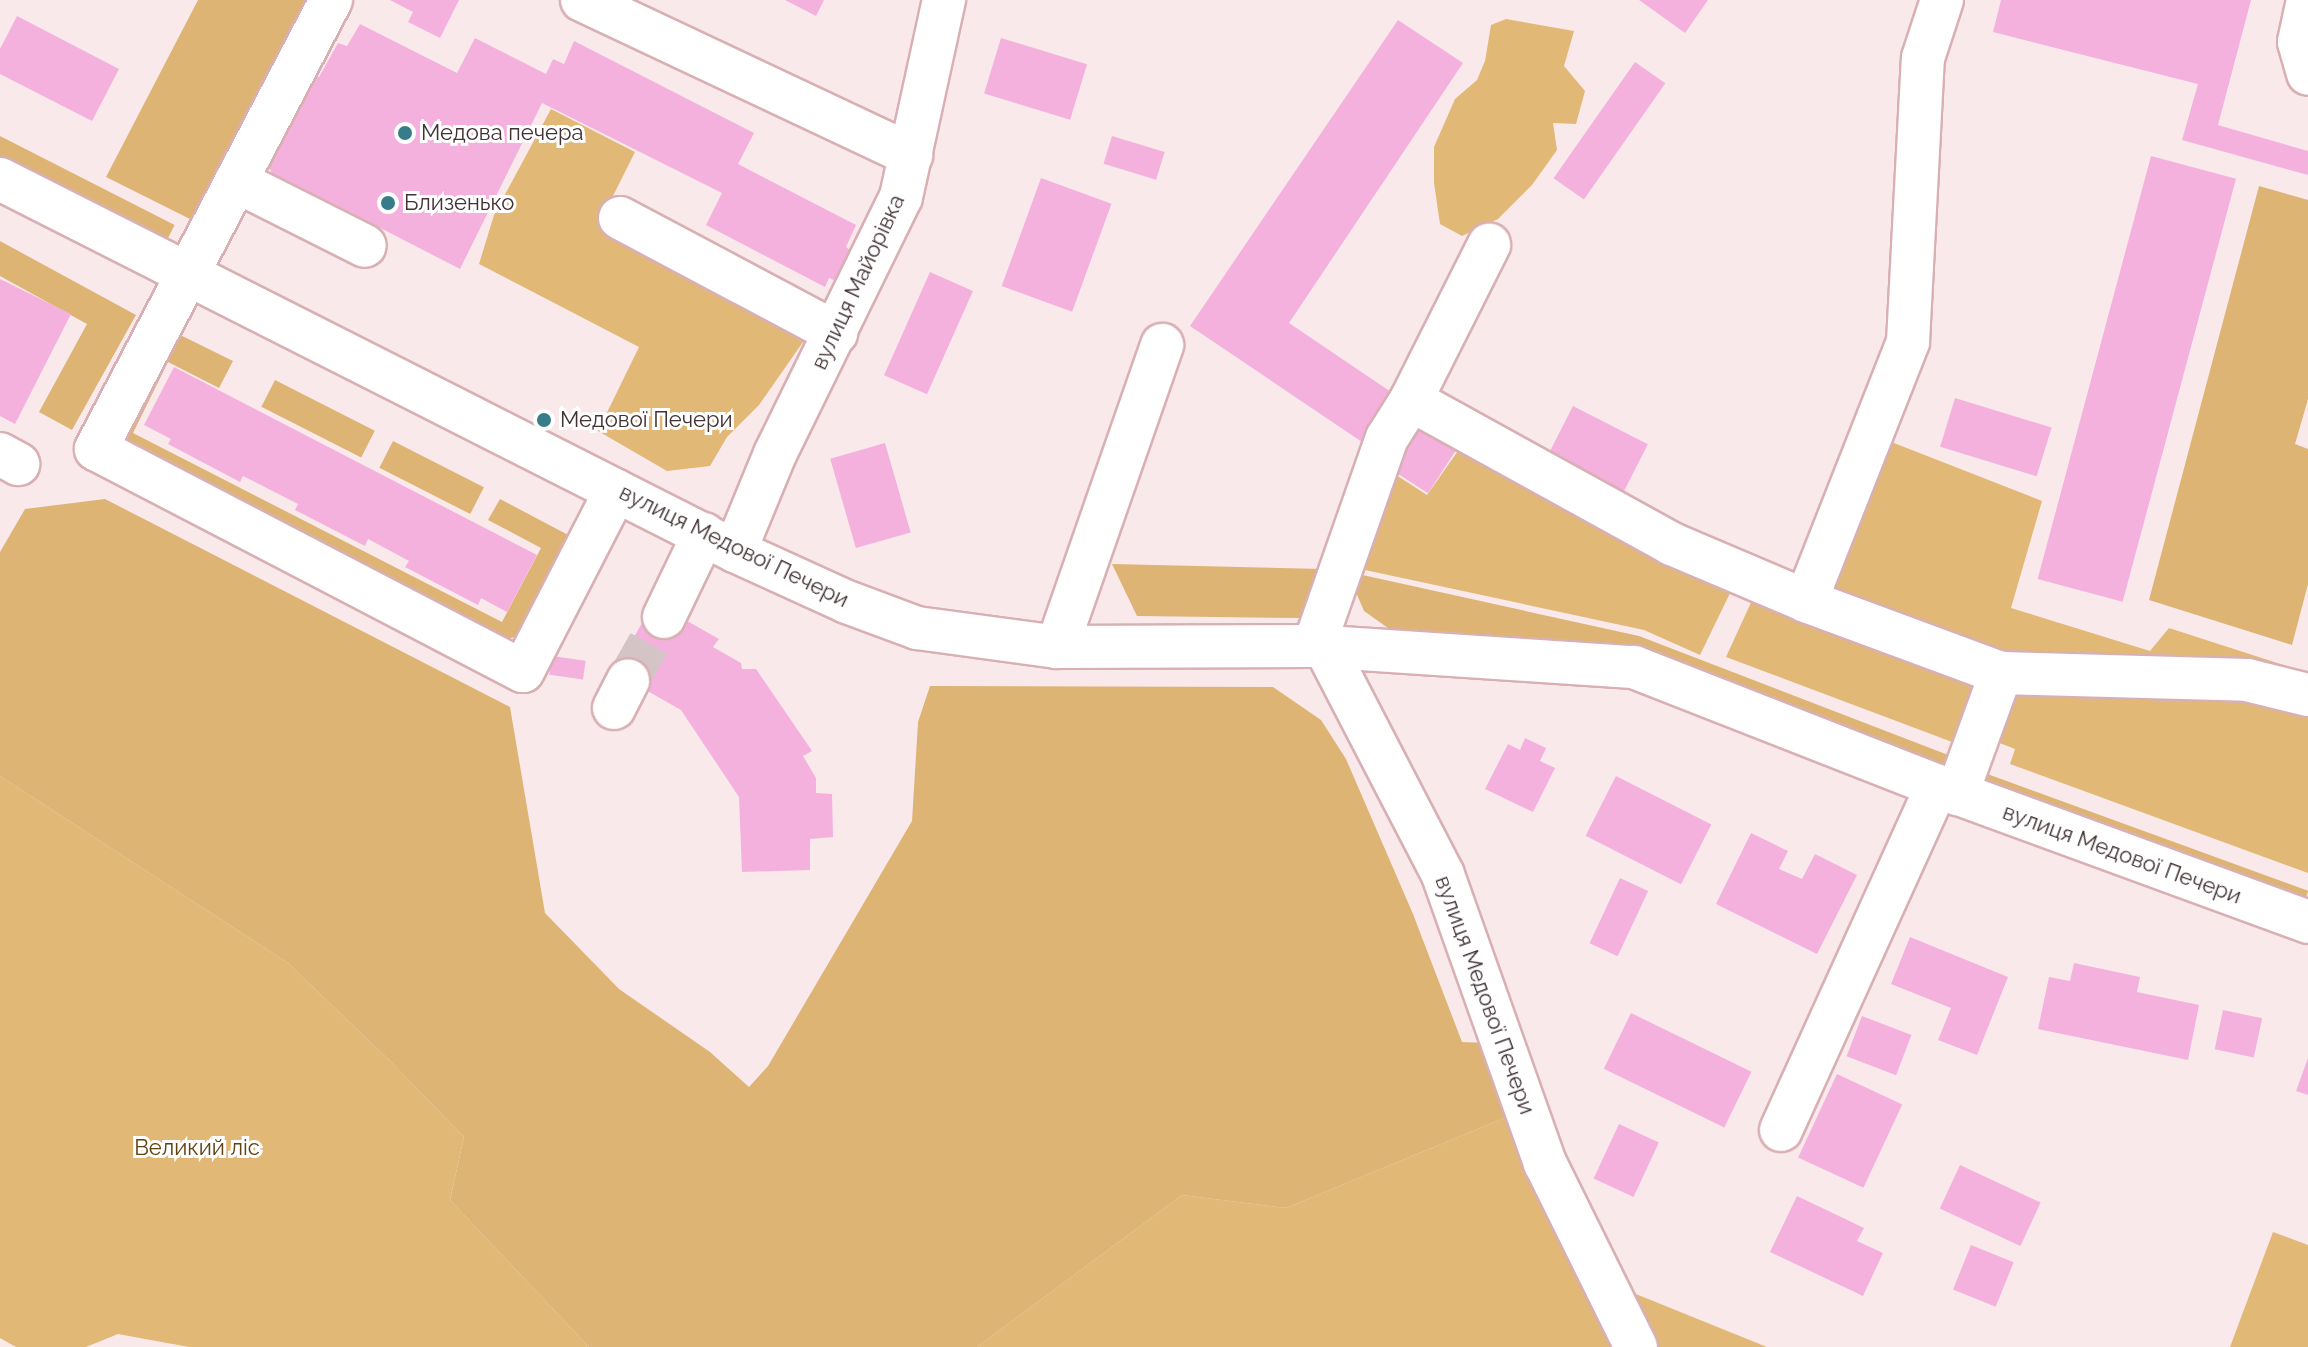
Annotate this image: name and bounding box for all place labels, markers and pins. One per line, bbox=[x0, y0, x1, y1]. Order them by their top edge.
place label: Медова печера bbox=[421, 120, 583, 146]
marker: Медова печера bbox=[396, 124, 414, 142]
place label: Близенько bbox=[404, 190, 514, 216]
marker: Близенько bbox=[379, 194, 397, 212]
place label: Медової Печери bbox=[560, 407, 733, 433]
marker: Медової Печери bbox=[535, 411, 553, 429]

